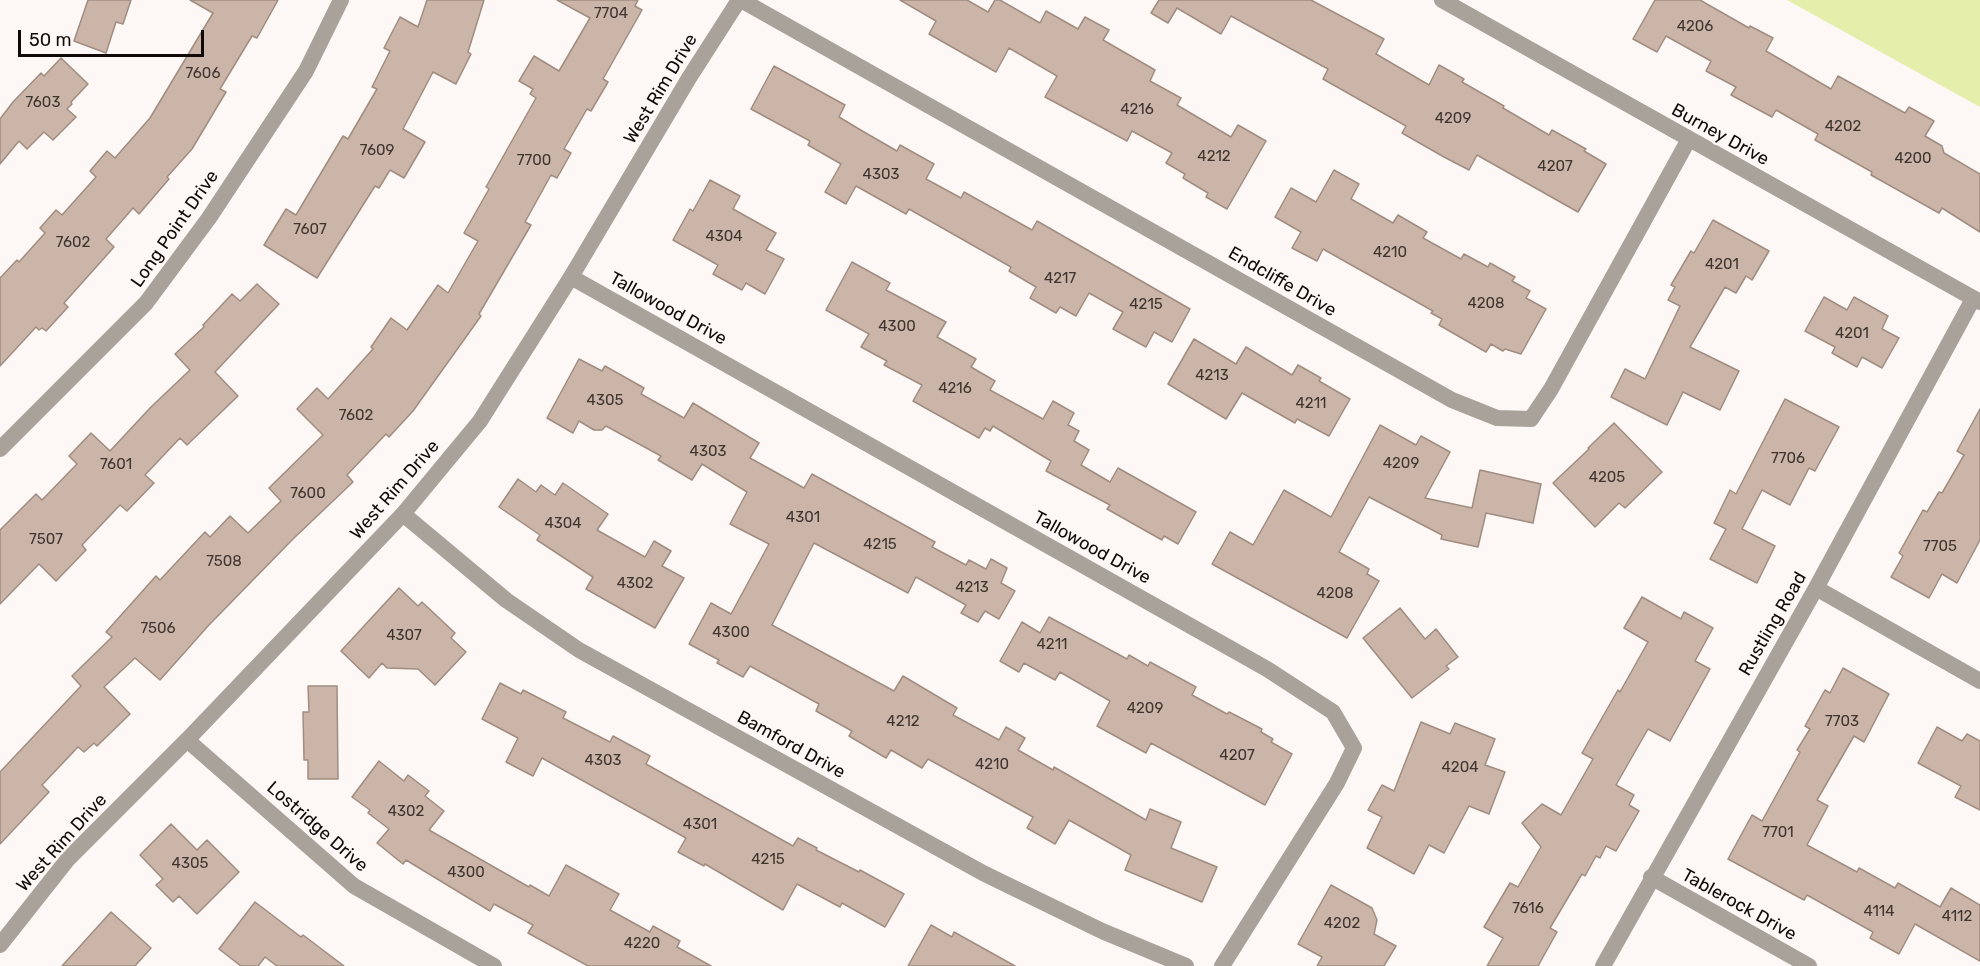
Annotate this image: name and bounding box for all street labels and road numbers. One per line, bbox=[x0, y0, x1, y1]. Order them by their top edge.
street label: West Rim Drive bbox=[620, 30, 702, 148]
street label: Burney Drive bbox=[1668, 99, 1772, 171]
street label: Long Point Drive bbox=[127, 166, 223, 292]
street label: Endcliffe Drive bbox=[1224, 242, 1340, 322]
street label: Tallowood Drive bbox=[606, 268, 730, 350]
street label: West Rim Drive bbox=[346, 436, 444, 544]
street label: Tallowood Drive bbox=[1030, 507, 1154, 589]
street label: Rustling Road bbox=[1735, 568, 1811, 680]
street label: Bamford Drive bbox=[733, 706, 849, 784]
street label: Lostridge Drive bbox=[262, 777, 372, 877]
street label: West Rim Drive bbox=[12, 789, 112, 897]
street label: Tablerock Drive bbox=[1678, 865, 1800, 945]

